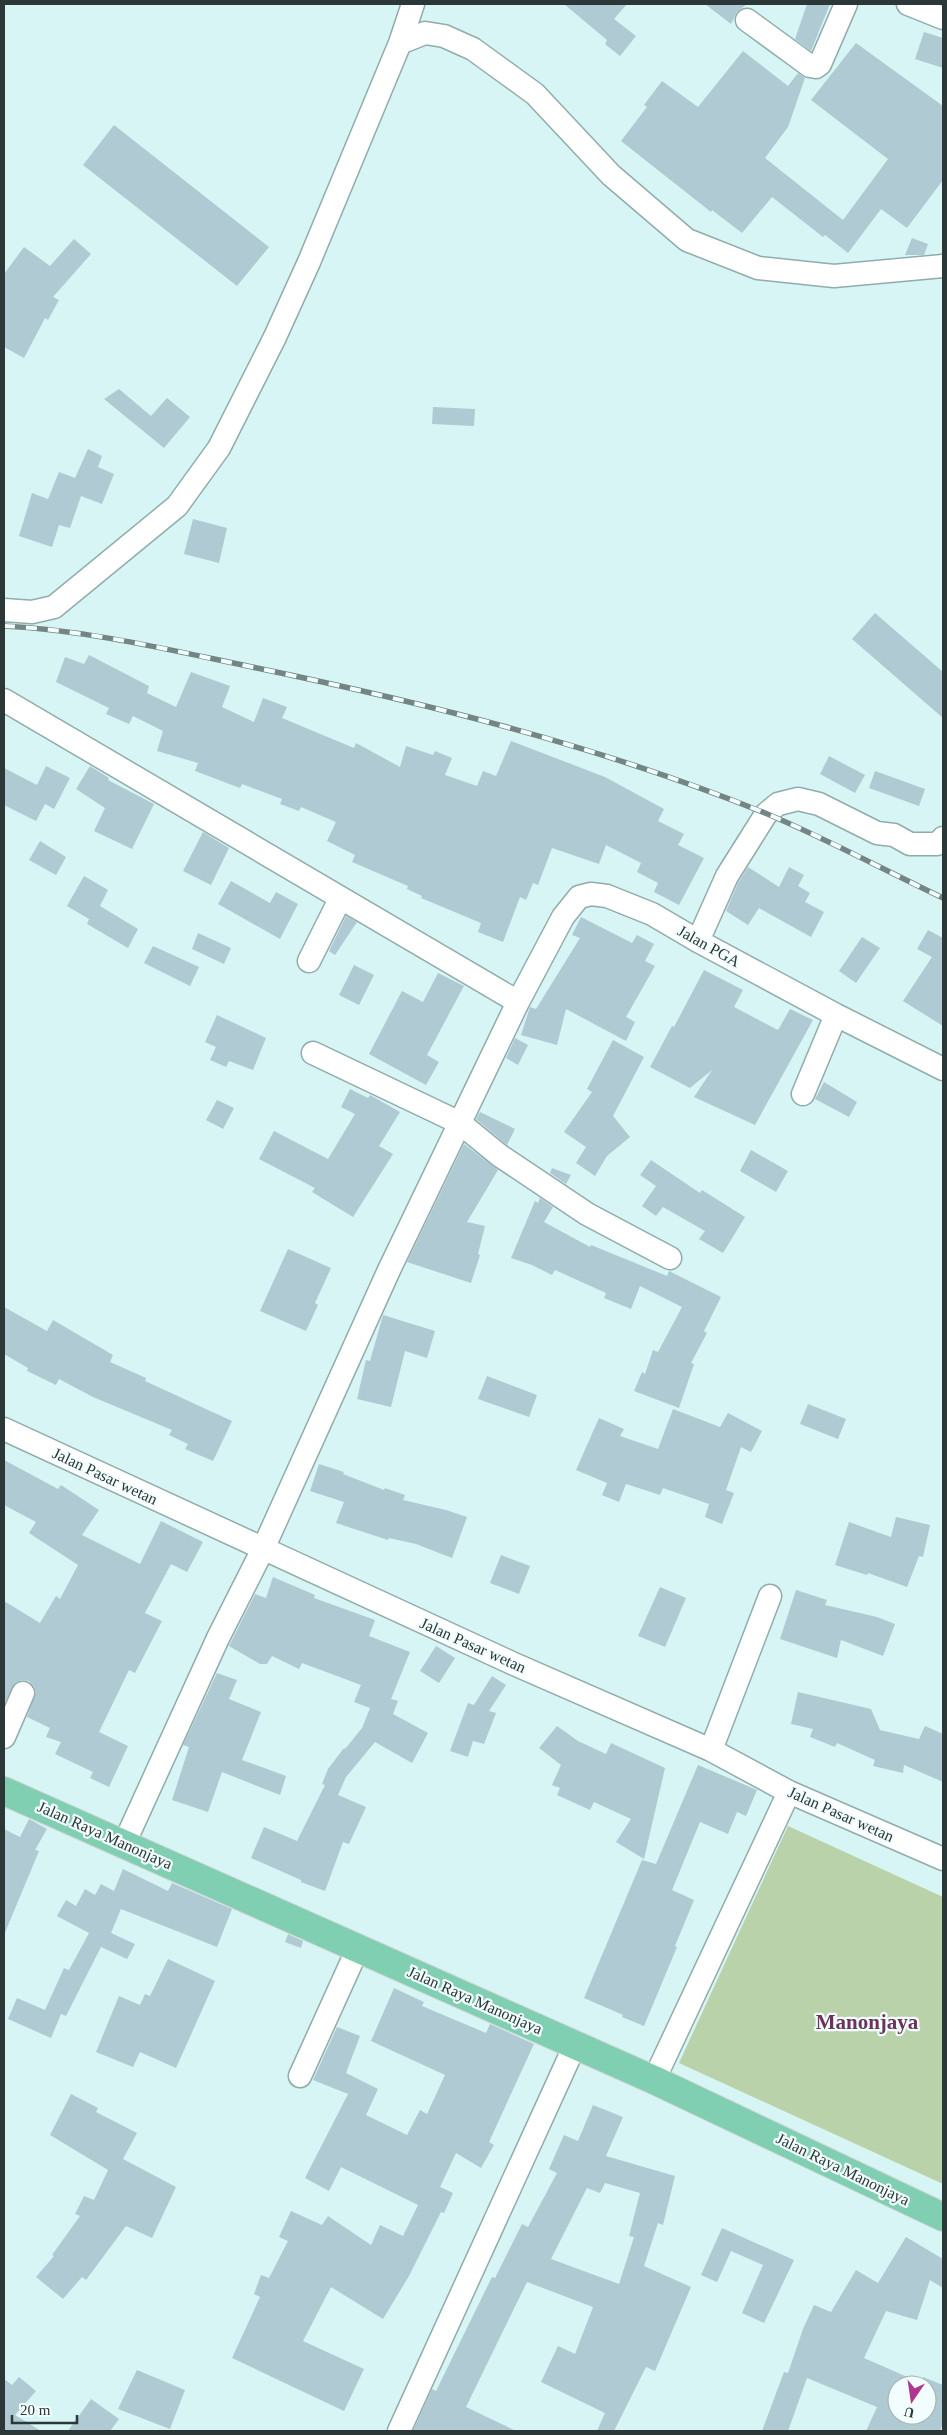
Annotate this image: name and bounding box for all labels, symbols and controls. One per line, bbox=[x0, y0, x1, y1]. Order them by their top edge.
street label: Jalan PGA bbox=[675, 922, 744, 970]
street label: Jalan Pasar wetan bbox=[50, 1444, 160, 1508]
street label: Jalan Pasar wetan bbox=[418, 1614, 528, 1676]
street label: Jalan Pasar wetan bbox=[786, 1783, 896, 1845]
street label: Jalan Raya Manonjaya bbox=[35, 1798, 175, 1873]
street label: Jalan Raya Manonjaya bbox=[405, 1963, 545, 2038]
district label: Manonjaya bbox=[816, 2010, 919, 2034]
street label: Jalan Raya Manonjaya bbox=[773, 2129, 912, 2209]
north arrow bbox=[887, 2375, 937, 2425]
scale bar bbox=[12, 2392, 78, 2424]
text: 20 m bbox=[20, 2402, 51, 2418]
text: U bbox=[903, 2404, 916, 2421]

